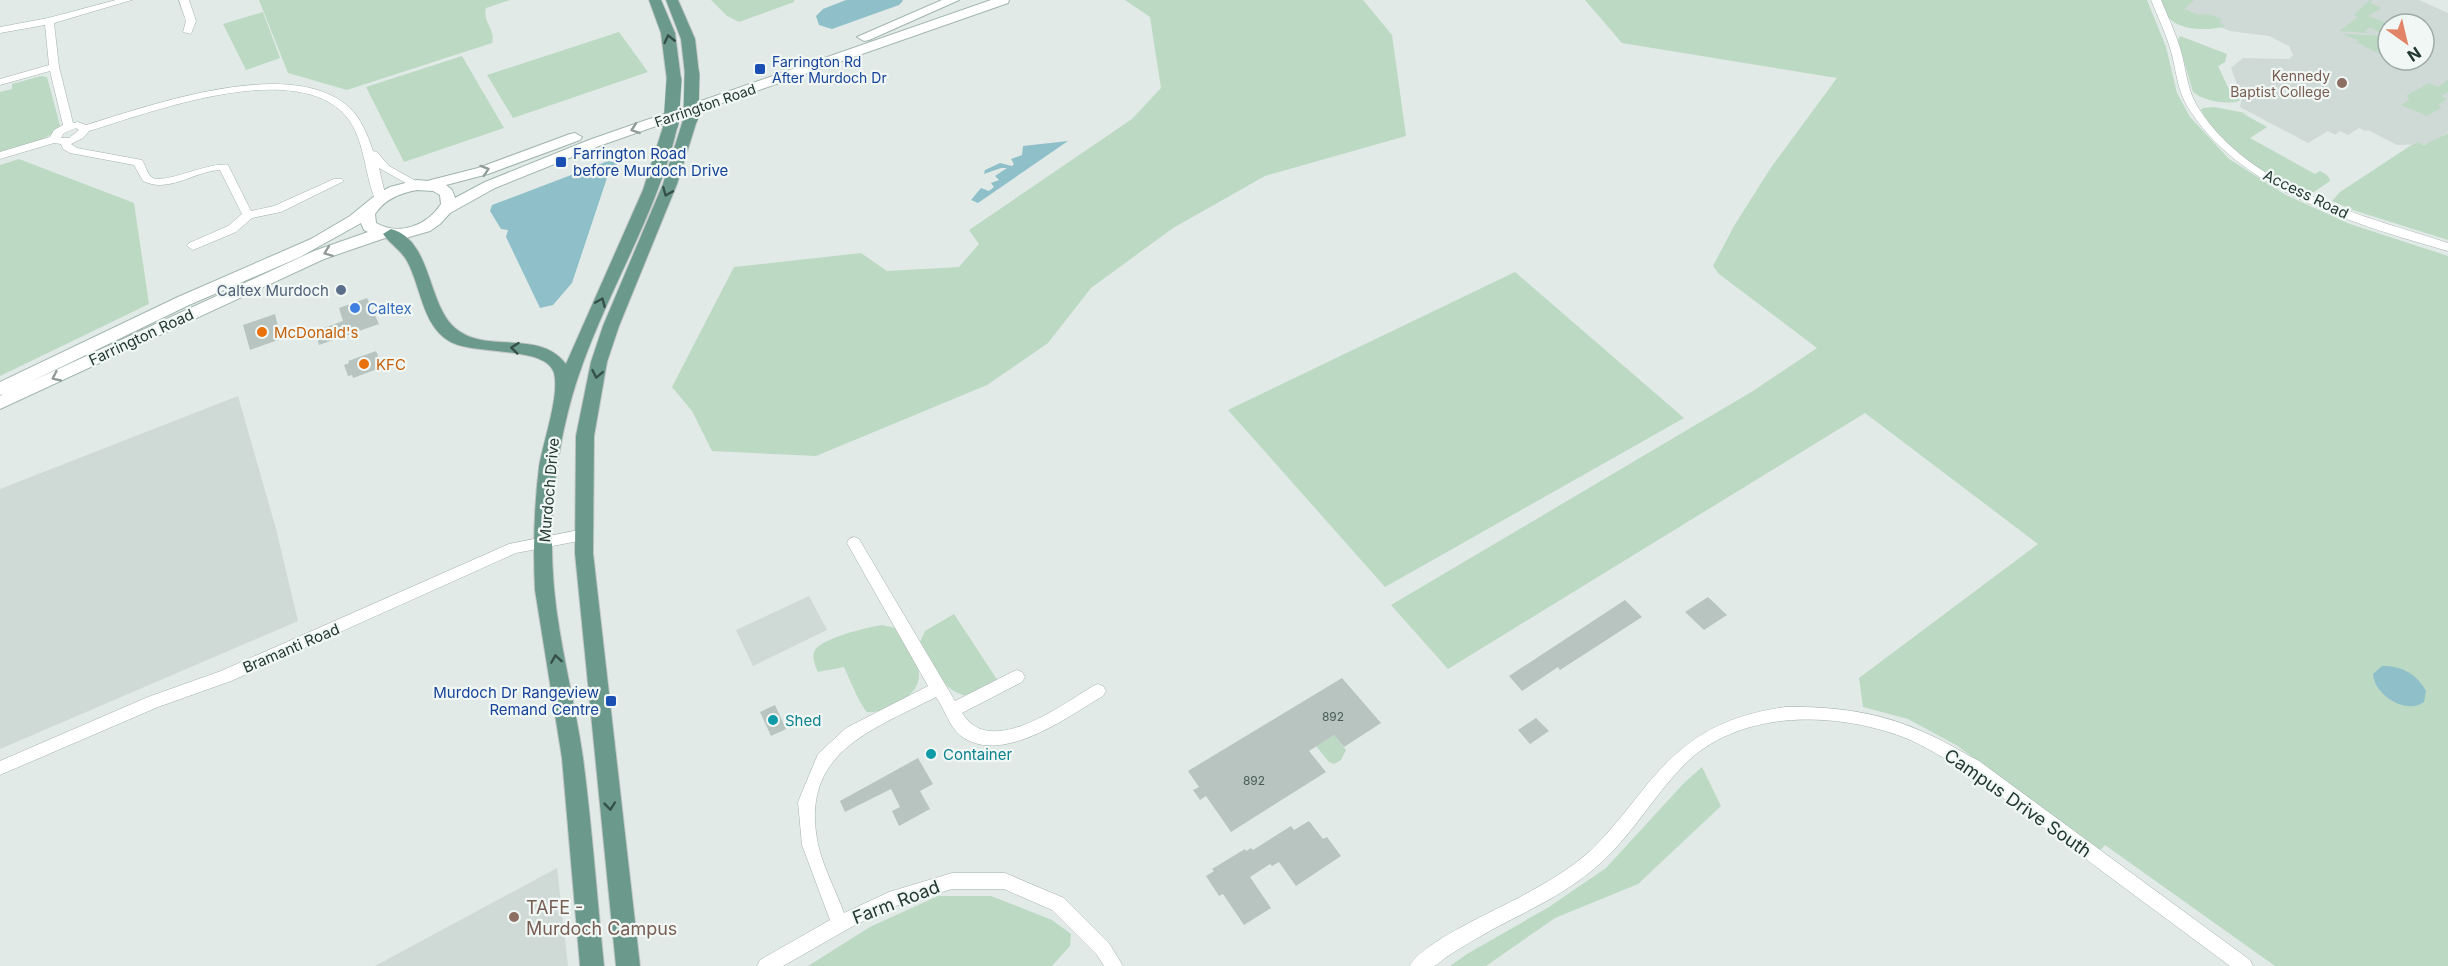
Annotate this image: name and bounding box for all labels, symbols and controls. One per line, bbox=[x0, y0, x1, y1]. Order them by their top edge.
north arrow bbox=[2376, 12, 2436, 72]
one-way arrow bbox=[663, 34, 676, 44]
text: N bbox=[2404, 43, 2425, 66]
place label: Farrington Rd After Murdoch Dr bbox=[772, 53, 887, 86]
marker: Farrington Rd After Murdoch Dr bbox=[753, 62, 767, 76]
place label: Kennedy Baptist College bbox=[2230, 67, 2330, 100]
marker: Kennedy Baptist College bbox=[2335, 76, 2349, 90]
street label: Farrington Road bbox=[652, 80, 758, 130]
one-way arrow bbox=[630, 122, 641, 134]
place label: Farrington Road before Murdoch Drive bbox=[573, 144, 728, 180]
marker: Farrington Road before Murdoch Drive bbox=[554, 155, 568, 169]
one-way arrow bbox=[479, 165, 490, 177]
street label: Access Road bbox=[2260, 165, 2352, 223]
one-way arrow bbox=[662, 186, 674, 197]
one-way arrow bbox=[323, 244, 334, 257]
place label: Caltex Murdoch bbox=[217, 281, 329, 300]
marker: Caltex Murdoch bbox=[334, 283, 348, 297]
one-way arrow bbox=[594, 297, 606, 308]
place label: Caltex bbox=[367, 299, 412, 318]
marker: Caltex bbox=[348, 301, 362, 315]
street label: Farrington Road bbox=[86, 304, 196, 370]
place label: McDonald's bbox=[274, 323, 359, 342]
marker: McDonald's bbox=[255, 325, 269, 339]
one-way arrow bbox=[510, 342, 520, 355]
place label: KFC bbox=[376, 355, 406, 374]
marker: KFC bbox=[357, 357, 371, 371]
one-way arrow bbox=[51, 369, 62, 381]
one-way arrow bbox=[591, 369, 604, 379]
street label: Murdoch Drive bbox=[535, 437, 563, 543]
street label: Bramanti Road bbox=[240, 619, 342, 677]
one-way arrow bbox=[550, 655, 562, 664]
place label: Murdoch Dr Rangeview Remand Centre bbox=[433, 683, 599, 719]
marker: Murdoch Dr Rangeview Remand Centre bbox=[604, 694, 618, 708]
house number: 892 bbox=[1322, 709, 1344, 724]
place label: Shed bbox=[785, 711, 821, 730]
marker: Shed bbox=[766, 713, 780, 727]
street label: Campus Drive South bbox=[1941, 744, 2095, 862]
place label: Container bbox=[943, 745, 1012, 764]
marker: Container bbox=[924, 747, 938, 761]
house number: 892 bbox=[1243, 773, 1265, 788]
one-way arrow bbox=[603, 801, 616, 810]
street label: Farm Road bbox=[849, 876, 943, 928]
place label: TAFE - Murdoch Campus bbox=[526, 897, 677, 939]
marker: TAFE - Murdoch Campus bbox=[507, 910, 521, 924]

